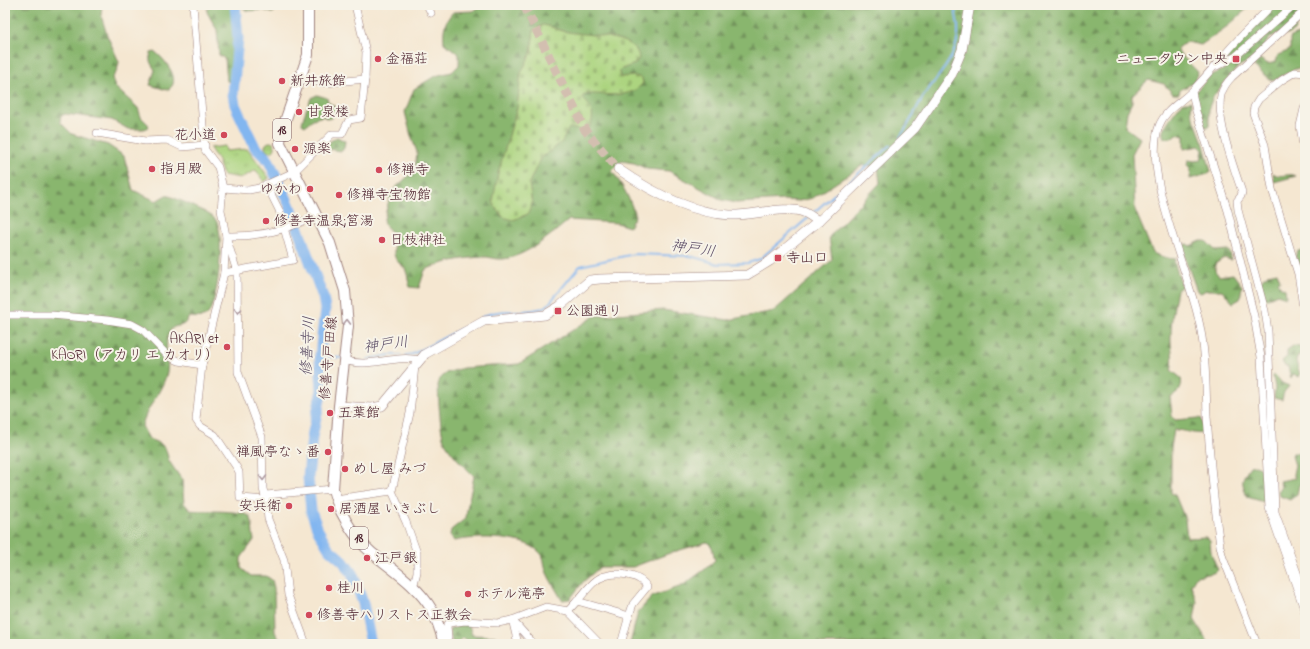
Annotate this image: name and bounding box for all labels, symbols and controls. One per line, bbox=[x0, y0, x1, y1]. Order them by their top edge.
place label: 金福荘 bbox=[386, 49, 428, 70]
place label: ニュータウン中央 bbox=[1116, 49, 1228, 70]
marker: 金福荘 bbox=[373, 54, 383, 64]
marker: ニュータウン中央 bbox=[1231, 54, 1241, 64]
place label: 新井旅館 bbox=[290, 71, 346, 92]
marker: 新井旅館 bbox=[277, 76, 287, 86]
place label: 甘泉楼 bbox=[307, 102, 349, 123]
marker: 甘泉楼 bbox=[294, 107, 304, 117]
road number: 18 bbox=[273, 119, 291, 141]
place label: 花小道 bbox=[174, 125, 216, 146]
marker: 花小道 bbox=[219, 130, 229, 140]
place label: 源楽 bbox=[303, 139, 331, 160]
marker: 源楽 bbox=[290, 144, 300, 154]
place label: 指月殿 bbox=[160, 159, 202, 180]
place label: 修禅寺 bbox=[387, 160, 429, 181]
marker: 指月殿 bbox=[147, 164, 157, 174]
marker: 修禅寺 bbox=[374, 165, 384, 175]
place label: ゆかわ bbox=[260, 179, 302, 200]
marker: ゆかわ bbox=[305, 184, 315, 194]
place label: 修禅寺宝物館 bbox=[347, 185, 431, 206]
marker: 修禅寺宝物館 bbox=[334, 190, 344, 200]
place label: 修善寺温泉;筥湯 bbox=[274, 211, 374, 232]
marker: 修善寺温泉;筥湯 bbox=[261, 216, 271, 226]
place label: 日枝神社 bbox=[390, 230, 446, 251]
marker: 日枝神社 bbox=[377, 235, 387, 245]
water label: 神戸川 bbox=[669, 235, 717, 263]
place label: 寺山口 bbox=[786, 248, 828, 269]
marker: 寺山口 bbox=[773, 253, 783, 263]
place label: 公園通り bbox=[566, 301, 622, 322]
marker: 公園通り bbox=[553, 306, 563, 316]
one-way arrow bbox=[234, 308, 242, 314]
water label: 修善寺川 bbox=[295, 315, 321, 377]
street label: 修善寺戸田線 bbox=[315, 315, 343, 401]
one-way arrow bbox=[343, 319, 352, 325]
place label: AKARI et KAORI（アカリ エ カオリ） bbox=[51, 329, 219, 366]
water label: 神戸川 bbox=[362, 331, 410, 359]
marker: AKARI et KAORI（アカリ エ カオリ） bbox=[222, 342, 232, 352]
place label: 五葉館 bbox=[338, 403, 380, 424]
marker: 五葉館 bbox=[325, 408, 335, 418]
place label: 禅風亭なゝ番 bbox=[236, 442, 320, 463]
marker: 禅風亭なゝ番 bbox=[323, 447, 333, 457]
place label: めし屋 みづ bbox=[353, 459, 427, 480]
marker: めし屋 みづ bbox=[340, 464, 350, 474]
one-way arrow bbox=[259, 475, 267, 481]
place label: 安兵衛 bbox=[239, 496, 281, 517]
place label: 居酒屋 いきぶし bbox=[339, 499, 441, 520]
marker: 安兵衛 bbox=[284, 501, 294, 511]
marker: 居酒屋 いきぶし bbox=[326, 504, 336, 514]
road number: 18 bbox=[350, 527, 368, 549]
place label: 江戸銀 bbox=[375, 548, 418, 569]
marker: 江戸銀 bbox=[362, 553, 372, 563]
place label: 桂川 bbox=[337, 578, 365, 599]
marker: 桂川 bbox=[324, 583, 334, 593]
place label: ホテル滝亭 bbox=[476, 584, 545, 605]
marker: ホテル滝亭 bbox=[463, 589, 473, 599]
place label: 修善寺ハリストス正教会 bbox=[317, 605, 472, 626]
marker: 修善寺ハリストス正教会 bbox=[304, 610, 314, 620]

